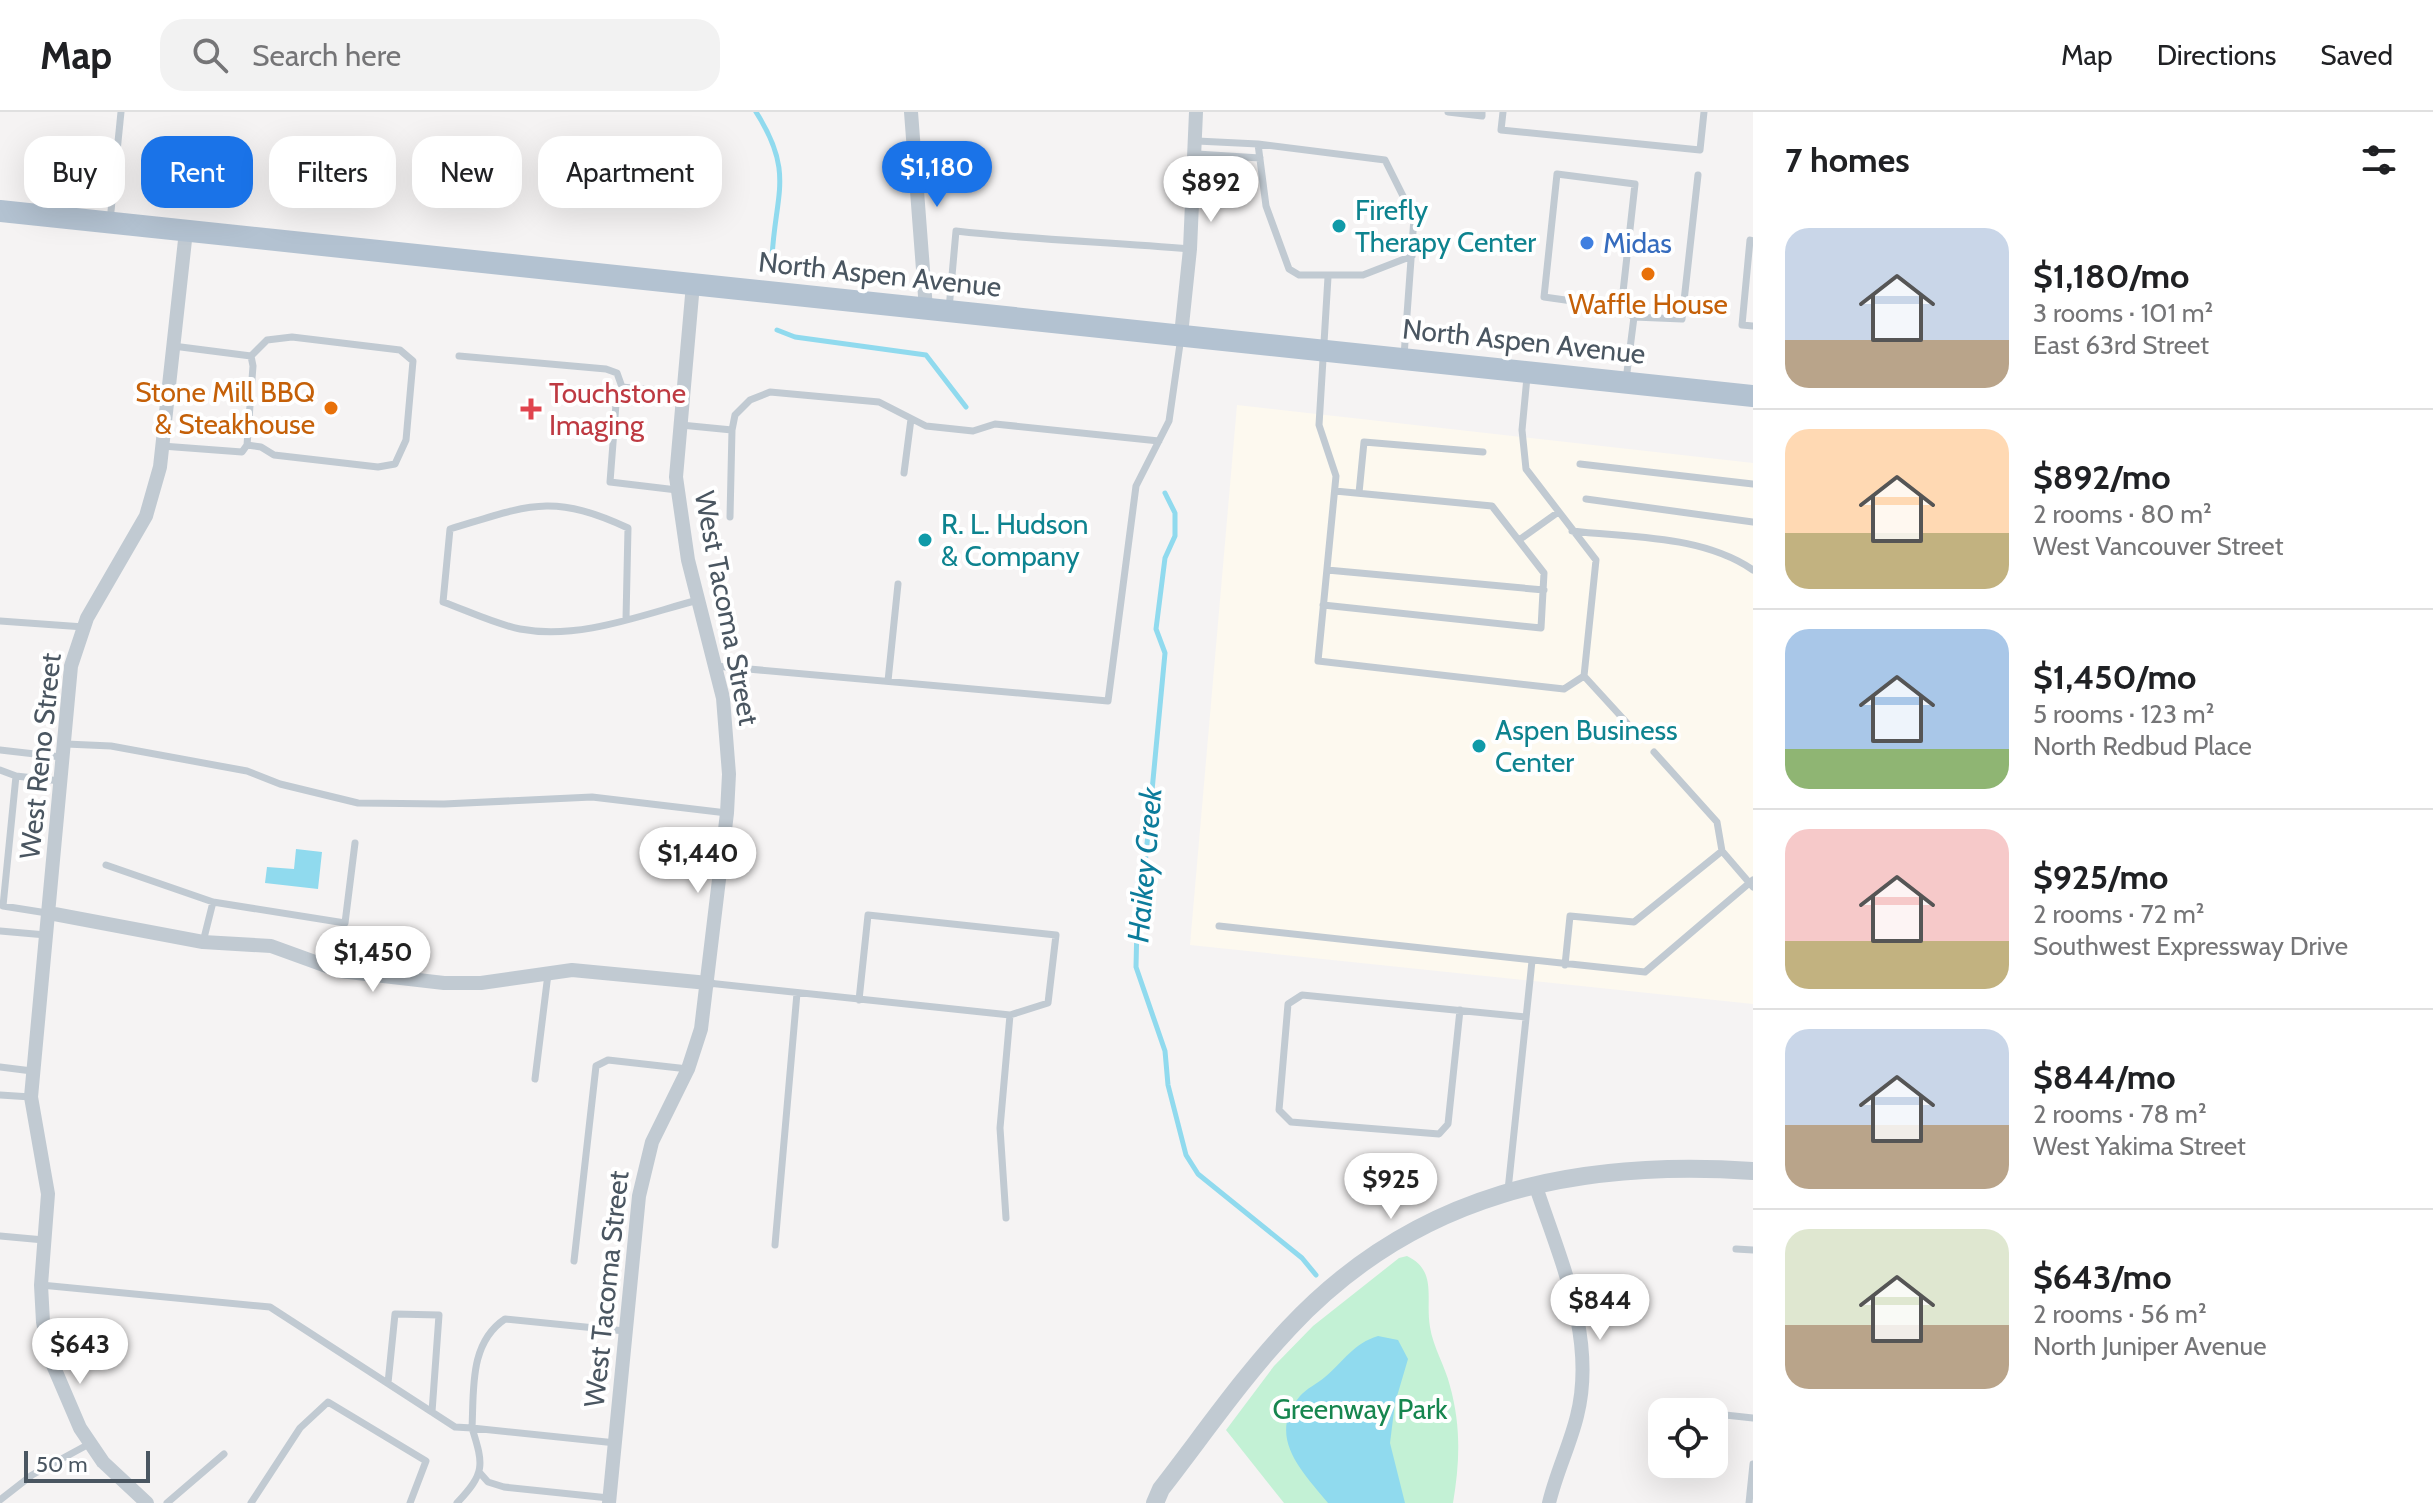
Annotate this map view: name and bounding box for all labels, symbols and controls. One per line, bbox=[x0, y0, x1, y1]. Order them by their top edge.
search box bbox=[160, 19, 720, 91]
text: Map bbox=[40, 32, 112, 79]
icon: search bbox=[188, 33, 232, 77]
text: Search here bbox=[252, 37, 401, 74]
text: Map bbox=[2061, 38, 2113, 72]
text: Directions bbox=[2157, 38, 2276, 72]
text: Saved bbox=[2320, 38, 2393, 72]
chip: Buy bbox=[24, 136, 125, 208]
chip: Rent bbox=[141, 136, 253, 208]
chip: Filters bbox=[269, 136, 396, 208]
chip: New bbox=[412, 136, 522, 208]
chip: Apartment bbox=[538, 136, 722, 208]
icon: filters bbox=[2357, 138, 2401, 182]
text: 7 homes bbox=[1785, 139, 1910, 181]
pin: $1,180 bbox=[872, 141, 1002, 209]
text: $1,180 bbox=[900, 151, 974, 183]
pin: $892 bbox=[1164, 156, 1258, 224]
text: $892 bbox=[1181, 166, 1241, 198]
place label: Firefly Therapy Center bbox=[1355, 193, 1536, 259]
marker: Firefly Therapy Center bbox=[1330, 217, 1348, 235]
place label: Midas bbox=[1603, 226, 1672, 260]
marker: Midas bbox=[1578, 234, 1596, 252]
street label: North Aspen Avenue bbox=[757, 244, 1003, 304]
text: $1,180/mo bbox=[2033, 255, 2189, 297]
icon: home bbox=[1849, 260, 1945, 356]
marker: Waffle House bbox=[1639, 265, 1657, 283]
place label: Waffle House bbox=[1568, 287, 1728, 321]
text: 3 rooms · 101 m² bbox=[2033, 297, 2213, 329]
street label: North Aspen Avenue bbox=[1401, 311, 1647, 371]
text: East 63rd Street bbox=[2033, 329, 2209, 361]
place label: Stone Mill BBQ & Steakhouse bbox=[135, 375, 315, 441]
place label: Touchstone Imaging bbox=[549, 376, 686, 442]
marker: Touchstone Imaging bbox=[520, 398, 542, 420]
marker: Stone Mill BBQ & Steakhouse bbox=[322, 399, 340, 417]
text: $892/mo bbox=[2033, 456, 2171, 498]
icon: home bbox=[1849, 461, 1945, 557]
street label: West Tacoma Street bbox=[688, 488, 766, 728]
text: 2 rooms · 80 m² bbox=[2033, 498, 2212, 530]
place label: R. L. Hudson & Company bbox=[941, 507, 1088, 573]
text: West Vancouver Street bbox=[2033, 530, 2283, 562]
marker: R. L. Hudson & Company bbox=[916, 531, 934, 549]
street label: West Reno Street bbox=[12, 651, 68, 861]
text: $1,450/mo bbox=[2033, 656, 2196, 698]
icon: home bbox=[1849, 661, 1945, 757]
text: 5 rooms · 123 m² bbox=[2033, 698, 2214, 730]
place label: Aspen Business Center bbox=[1495, 713, 1678, 779]
text: North Redbud Place bbox=[2033, 730, 2252, 762]
marker: Aspen Business Center bbox=[1470, 737, 1488, 755]
water label: Haikey Creek bbox=[1119, 785, 1170, 944]
pin: $1,440 bbox=[633, 827, 763, 895]
text: $1,440 bbox=[657, 837, 739, 869]
text: $925/mo bbox=[2033, 856, 2168, 898]
icon: home bbox=[1849, 861, 1945, 957]
text: 2 rooms · 72 m² bbox=[2033, 898, 2204, 930]
pin: $1,450 bbox=[308, 926, 438, 994]
text: Southwest Expressway Drive bbox=[2033, 930, 2348, 962]
text: $1,450 bbox=[333, 936, 413, 968]
text: $844/mo bbox=[2033, 1056, 2176, 1098]
icon: home bbox=[1849, 1061, 1945, 1157]
text: 2 rooms · 78 m² bbox=[2033, 1098, 2207, 1130]
text: West Yakima Street bbox=[2033, 1130, 2246, 1162]
pin: $925 bbox=[1344, 1153, 1438, 1221]
text: $925 bbox=[1362, 1163, 1420, 1195]
street label: West Tacoma Street bbox=[577, 1169, 635, 1409]
text: $643/mo bbox=[2033, 1256, 2172, 1298]
icon: home bbox=[1849, 1261, 1945, 1357]
pin: $844 bbox=[1553, 1274, 1647, 1342]
text: $844 bbox=[1568, 1284, 1632, 1316]
text: 2 rooms · 56 m² bbox=[2033, 1298, 2207, 1330]
pin: $643 bbox=[33, 1318, 127, 1386]
text: $643 bbox=[50, 1328, 110, 1360]
text: North Juniper Avenue bbox=[2033, 1330, 2266, 1362]
park label: Greenway Park bbox=[1272, 1392, 1448, 1426]
map controls bbox=[1648, 1398, 1728, 1478]
button: locate bbox=[1648, 1398, 1728, 1478]
scale bar bbox=[24, 1447, 150, 1483]
text: 50 m bbox=[36, 1451, 88, 1478]

